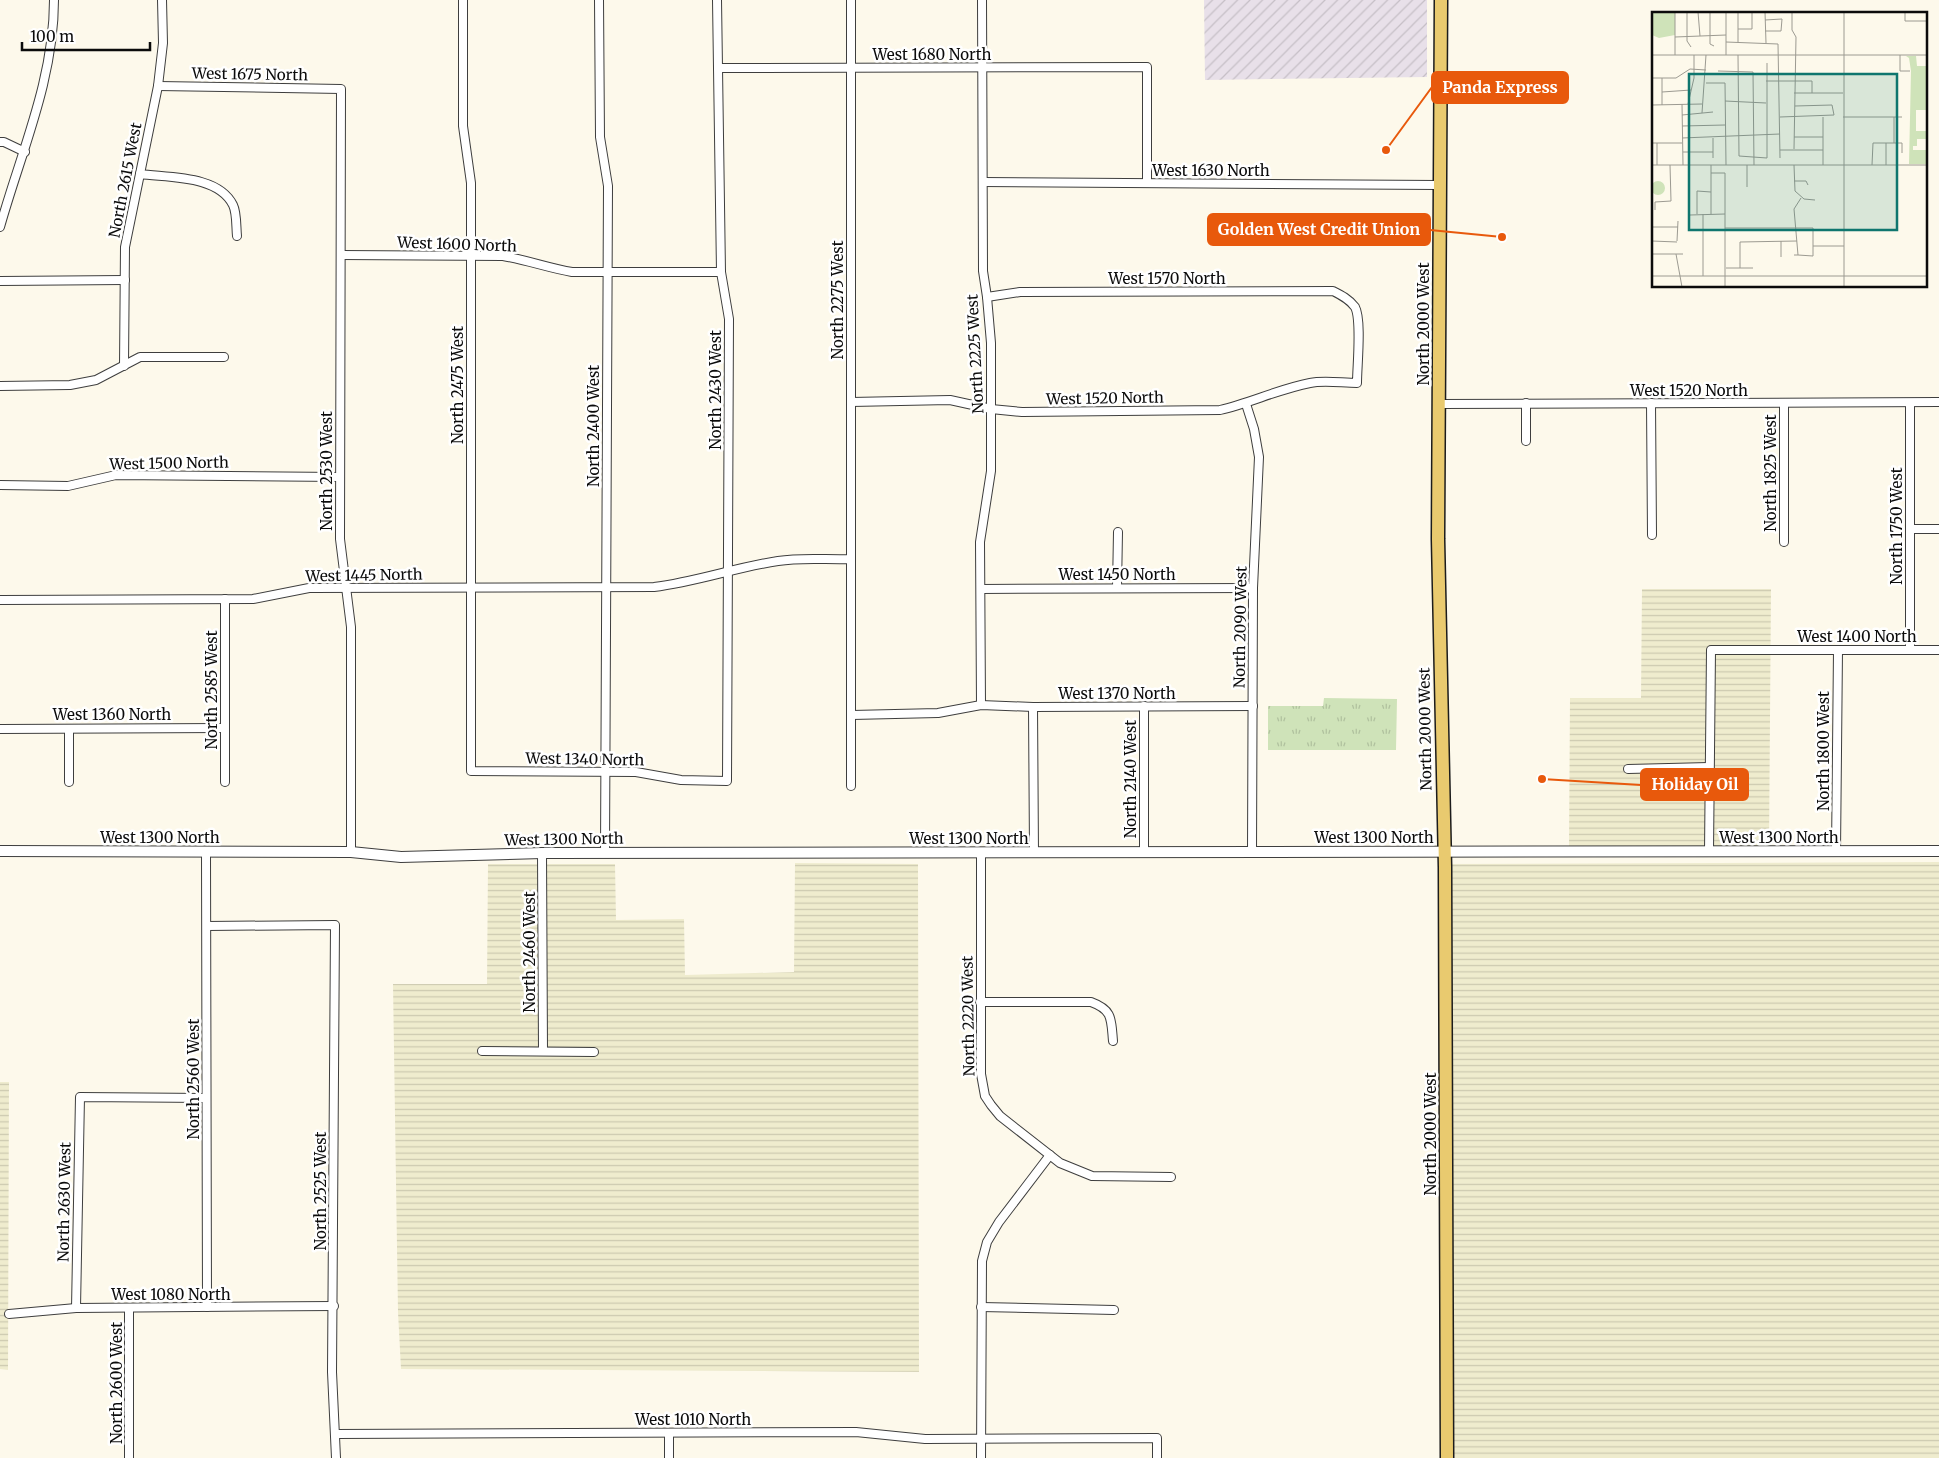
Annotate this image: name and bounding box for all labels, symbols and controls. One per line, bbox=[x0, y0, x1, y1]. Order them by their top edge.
inset map bbox=[1652, 12, 1926, 288]
scale bar bbox=[22, 20, 150, 52]
text: 100 m bbox=[30, 27, 74, 46]
street label: West 1680 North bbox=[872, 45, 992, 64]
street label: West 1675 North bbox=[191, 63, 308, 85]
callout: Panda Express bbox=[1432, 72, 1568, 103]
text: Panda Express bbox=[1442, 77, 1558, 97]
street label: North 2615 West bbox=[105, 121, 146, 239]
street label: West 1630 North bbox=[1151, 161, 1270, 180]
callout: Golden West Credit Union bbox=[1208, 214, 1430, 245]
text: Golden West Credit Union bbox=[1218, 219, 1420, 239]
street label: West 1600 North bbox=[396, 232, 517, 256]
street label: North 2275 West bbox=[828, 240, 847, 360]
street label: North 2000 West bbox=[1414, 262, 1433, 386]
street label: West 1570 North bbox=[1107, 269, 1226, 288]
street label: North 2225 West bbox=[962, 294, 988, 414]
street label: North 2475 West bbox=[448, 326, 467, 444]
street label: North 2430 West bbox=[706, 330, 725, 450]
street label: North 2400 West bbox=[584, 365, 603, 487]
street label: West 1520 North bbox=[1629, 381, 1748, 400]
street label: West 1520 North bbox=[1045, 387, 1164, 409]
street label: North 2530 West bbox=[317, 411, 336, 531]
street label: North 1825 West bbox=[1761, 414, 1780, 532]
street label: West 1500 North bbox=[108, 452, 229, 474]
street label: North 1750 West bbox=[1887, 467, 1906, 585]
street label: West 1445 North bbox=[304, 564, 423, 586]
street label: West 1450 North bbox=[1057, 565, 1176, 584]
street label: North 2090 West bbox=[1229, 566, 1251, 688]
street label: West 1400 North bbox=[1796, 627, 1917, 646]
street label: North 2585 West bbox=[202, 630, 221, 750]
street label: North 2000 West bbox=[1414, 667, 1436, 791]
street label: West 1370 North bbox=[1057, 684, 1176, 703]
street label: North 1800 West bbox=[1814, 691, 1833, 811]
street label: West 1360 North bbox=[52, 705, 171, 724]
street label: North 2140 West bbox=[1121, 720, 1140, 838]
street label: West 1340 North bbox=[525, 748, 645, 770]
callout: Holiday Oil bbox=[1641, 769, 1748, 800]
text: Holiday Oil bbox=[1651, 774, 1739, 794]
street label: West 1300 North bbox=[99, 828, 220, 847]
street label: West 1300 North bbox=[503, 828, 624, 850]
street label: West 1300 North bbox=[1313, 828, 1434, 847]
street label: West 1300 North bbox=[1718, 828, 1839, 847]
street label: West 1300 North bbox=[908, 829, 1029, 848]
street label: North 2460 West bbox=[520, 891, 539, 1013]
street label: North 2220 West bbox=[957, 955, 979, 1077]
street label: North 2560 West bbox=[184, 1018, 203, 1139]
street label: North 2000 West bbox=[1421, 1072, 1440, 1196]
street label: North 2525 West bbox=[311, 1131, 330, 1250]
street label: North 2630 West bbox=[53, 1142, 75, 1262]
street label: West 1080 North bbox=[110, 1285, 231, 1304]
street label: North 2600 West bbox=[107, 1322, 126, 1444]
street label: West 1010 North bbox=[634, 1410, 751, 1429]

